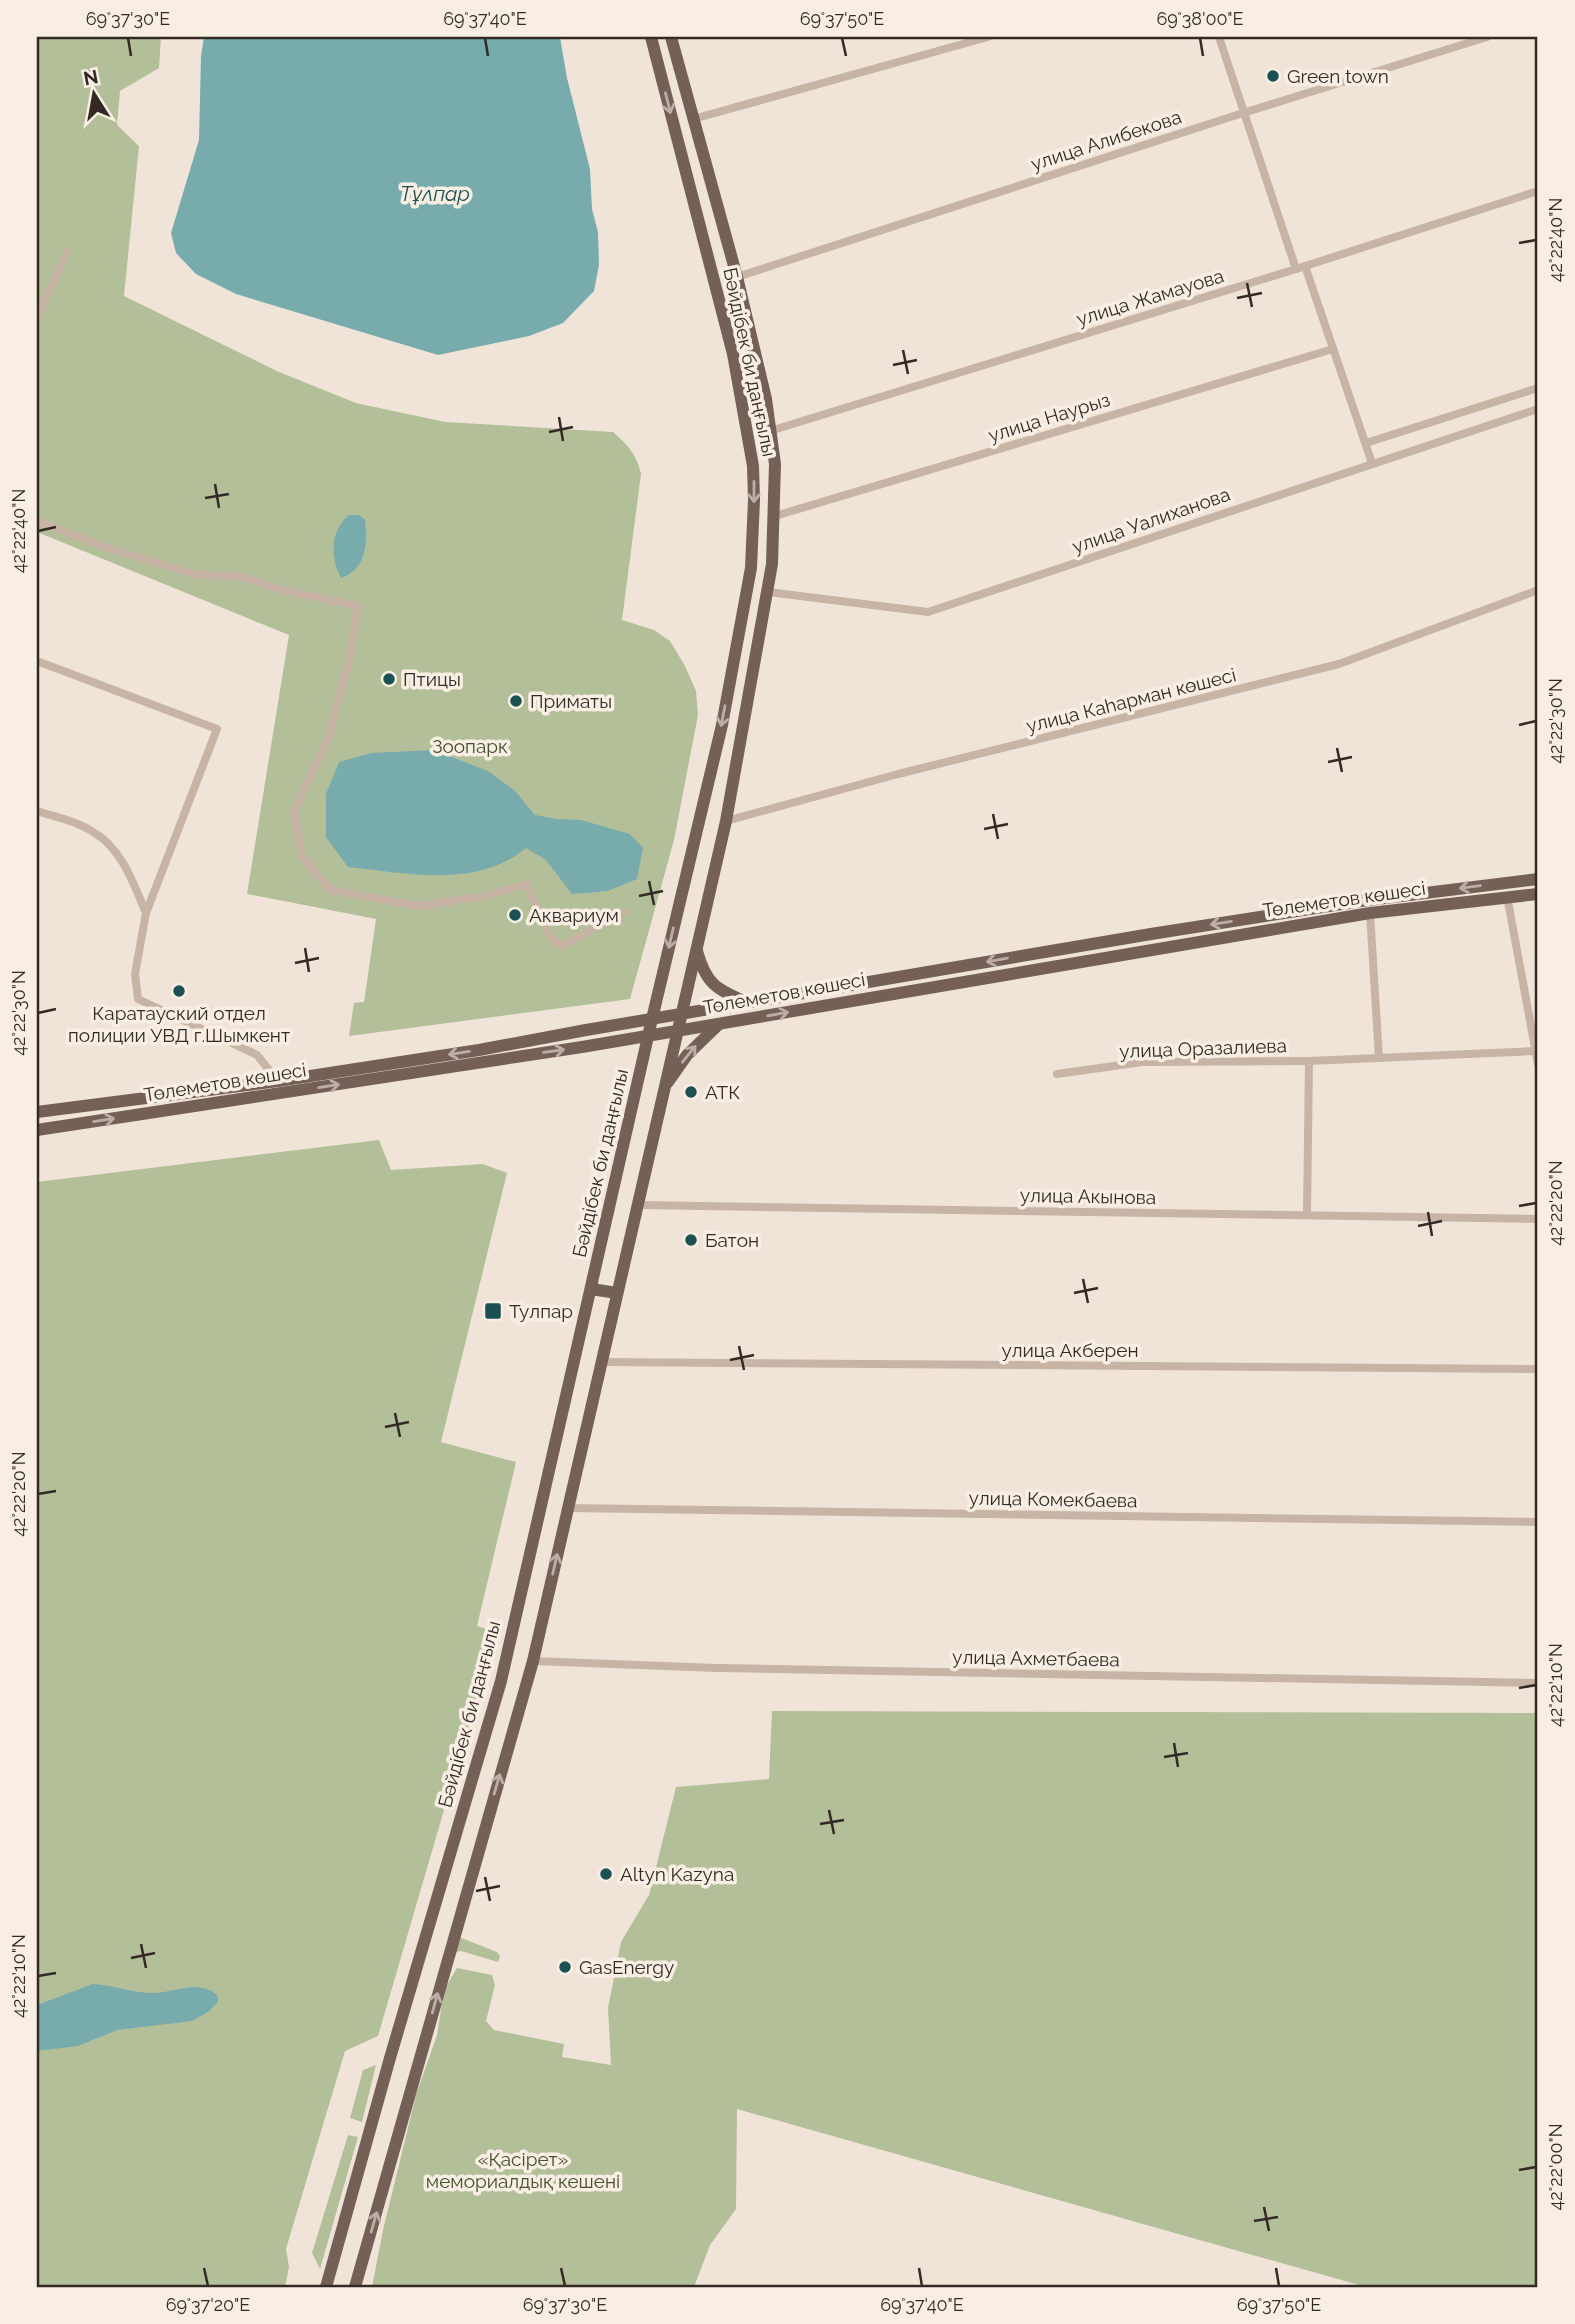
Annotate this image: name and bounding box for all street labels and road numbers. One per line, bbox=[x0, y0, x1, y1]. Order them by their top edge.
street label: улица Алибекова bbox=[1028, 105, 1184, 175]
street label: улица Жамауова bbox=[1074, 264, 1226, 330]
street label: Бәйдібек би даңғылы bbox=[719, 266, 781, 458]
street label: улица Наурыз bbox=[985, 388, 1113, 446]
street label: улица Уалиханова bbox=[1069, 483, 1233, 557]
street label: улица Каһарман көшесі bbox=[1024, 663, 1238, 737]
street label: Төлеметов көшесі bbox=[1261, 877, 1427, 921]
street label: Төлеметов көшесі bbox=[701, 968, 867, 1018]
street label: улица Оразалиева bbox=[1119, 1034, 1287, 1062]
street label: Төлеметов көшесі bbox=[142, 1058, 308, 1106]
street label: Бәйдібек би даңғылы bbox=[568, 1067, 632, 1259]
street label: улица Акынова bbox=[1020, 1184, 1156, 1208]
street label: улица Акберен bbox=[1001, 1339, 1139, 1361]
street label: улица Комекбаева bbox=[968, 1487, 1138, 1511]
street label: Бәйдібек би даңғылы bbox=[433, 1618, 505, 1810]
street label: улица Ахметбаева bbox=[952, 1646, 1120, 1670]

